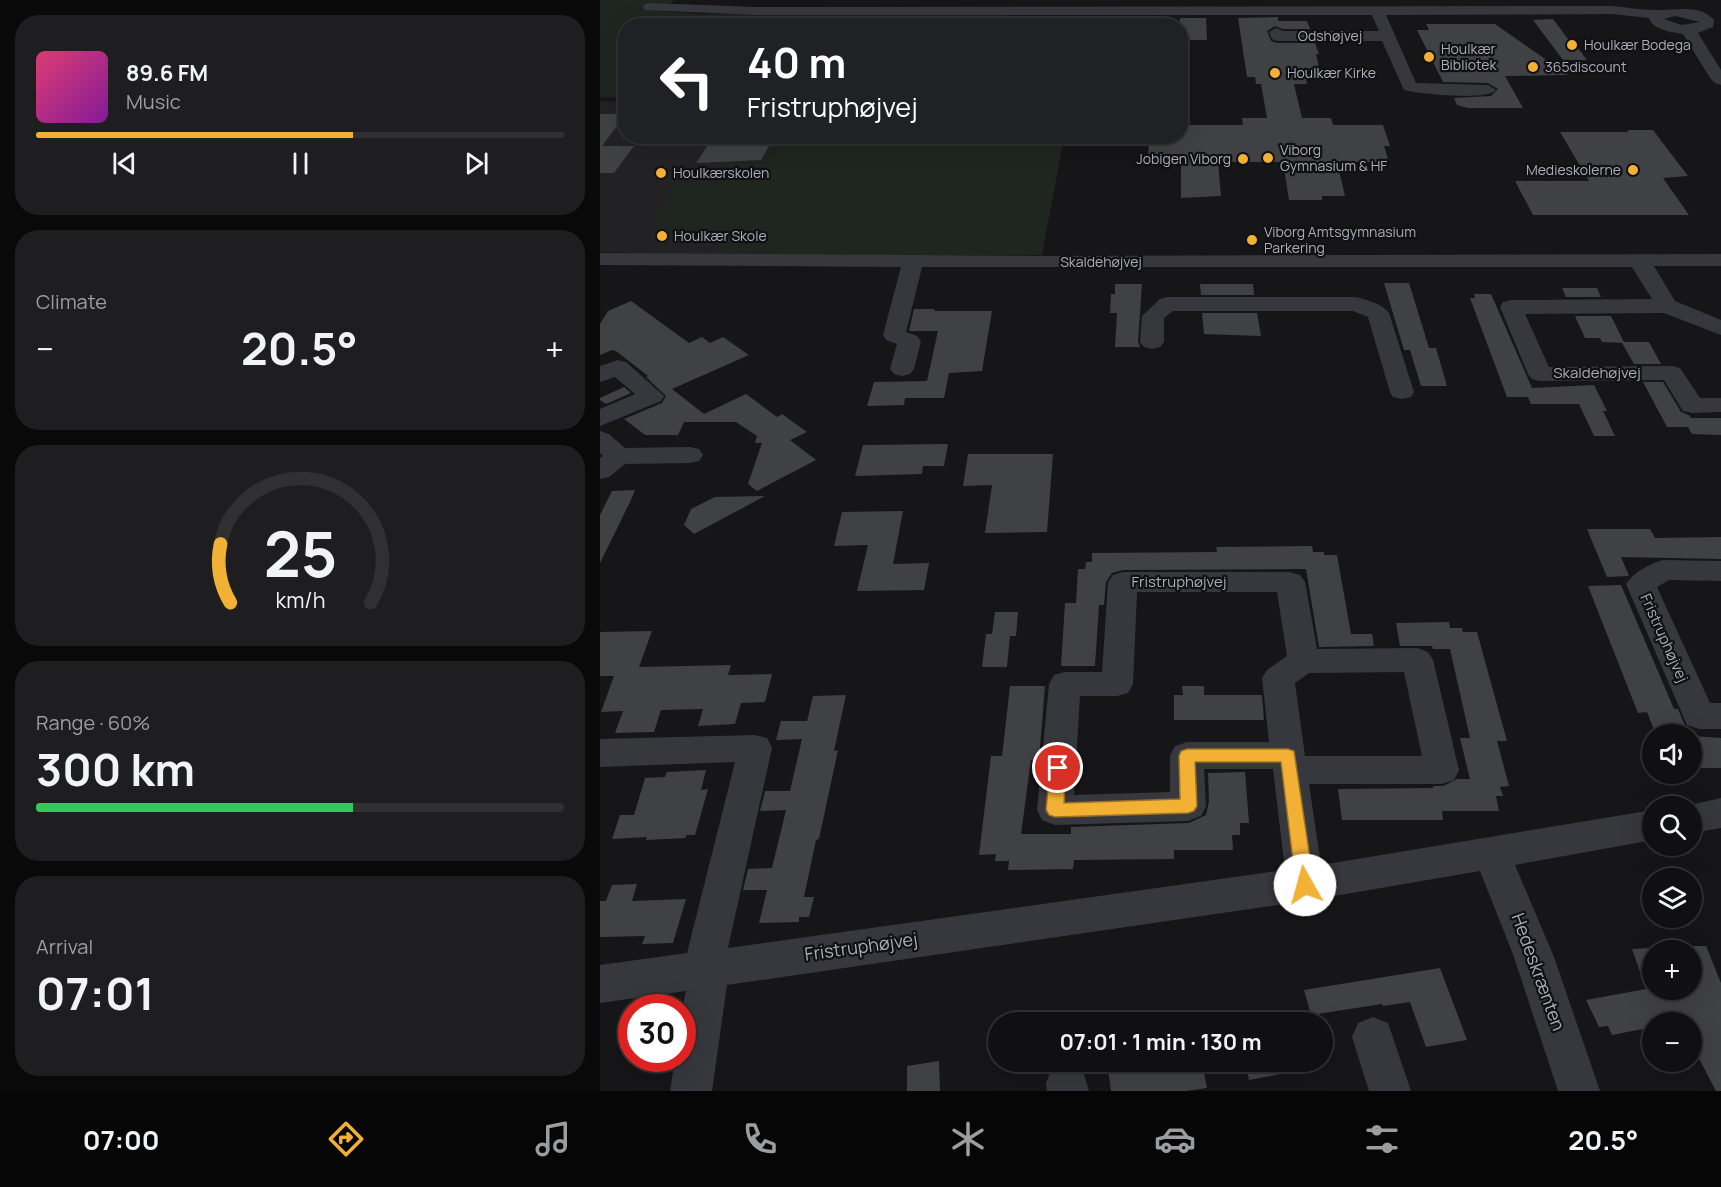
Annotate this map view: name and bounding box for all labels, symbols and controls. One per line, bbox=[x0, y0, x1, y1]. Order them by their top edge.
street label: Odshøjvej bbox=[1298, 26, 1362, 45]
text: 40 m bbox=[747, 33, 846, 91]
place label: Houlkær Bodega bbox=[1584, 35, 1691, 54]
marker: Houlkær Bodega bbox=[1565, 38, 1579, 52]
place label: Houlkær Bibliotek bbox=[1441, 39, 1497, 74]
icon: left bbox=[648, 42, 726, 120]
marker: Houlkær Bibliotek bbox=[1422, 50, 1436, 64]
place label: 365discount bbox=[1545, 57, 1627, 76]
text: 89.6 FM bbox=[126, 58, 208, 88]
marker: 365discount bbox=[1526, 60, 1540, 74]
place label: Houlkær Kirke bbox=[1287, 63, 1376, 82]
marker: Houlkær Kirke bbox=[1268, 66, 1282, 80]
text: Music bbox=[126, 88, 181, 115]
text: Fristruphøjvej bbox=[747, 88, 918, 125]
place label: Viborg Gymnasium & HF bbox=[1280, 140, 1387, 175]
icon: previous bbox=[108, 147, 141, 180]
icon: pause bbox=[284, 147, 317, 180]
icon: next bbox=[460, 147, 493, 180]
place label: Jobigen Viborg bbox=[1136, 149, 1231, 168]
marker: Viborg Gymnasium & HF bbox=[1261, 151, 1275, 165]
marker: Jobigen Viborg bbox=[1236, 152, 1250, 166]
place label: Medieskolerne bbox=[1526, 160, 1621, 179]
place label: Houlkærskolen bbox=[673, 163, 769, 182]
marker: Medieskolerne bbox=[1626, 163, 1640, 177]
marker: Houlkærskolen bbox=[654, 166, 668, 180]
place label: Viborg Amtsgymnasium Parkering bbox=[1264, 222, 1416, 257]
place label: Houlkær Skole bbox=[674, 226, 767, 245]
marker: Houlkær Skole bbox=[655, 229, 669, 243]
marker: Viborg Amtsgymnasium Parkering bbox=[1245, 233, 1259, 247]
street label: Skaldehøjvej bbox=[1060, 252, 1142, 271]
text: Climate bbox=[36, 288, 107, 315]
text: 20.5° bbox=[241, 317, 358, 379]
text: − bbox=[36, 326, 54, 371]
text: + bbox=[545, 326, 564, 371]
street label: Skaldehøjvej bbox=[1553, 362, 1641, 383]
text: 25 bbox=[263, 510, 337, 596]
street label: Fristruphøjvej bbox=[1132, 571, 1226, 592]
text: km/h bbox=[275, 585, 325, 614]
street label: Fristruphøjvej bbox=[1636, 590, 1693, 685]
text: Range · 60% bbox=[36, 709, 150, 736]
map controls bbox=[1642, 724, 1702, 1072]
button: sound bbox=[1642, 724, 1702, 784]
text: 300 km bbox=[36, 738, 195, 800]
pin bbox=[1032, 742, 1083, 793]
icon: arrive bbox=[1041, 751, 1074, 784]
button: search bbox=[1642, 796, 1702, 856]
position arrow bbox=[1273, 853, 1337, 917]
button: layers bbox=[1642, 868, 1702, 928]
street label: Hedeskrænten bbox=[1507, 909, 1571, 1034]
street label: Fristruphøjvej bbox=[803, 926, 919, 966]
text: Arrival bbox=[36, 933, 93, 960]
button: + bbox=[1642, 940, 1702, 1000]
text: 07:01 bbox=[36, 962, 154, 1024]
speed limit sign: 30 bbox=[618, 994, 696, 1072]
button: − bbox=[1642, 1012, 1702, 1072]
text: 07:01 · 1 min · 130 m bbox=[1059, 1027, 1262, 1057]
icon: directions bbox=[325, 1118, 367, 1160]
icon: music bbox=[532, 1118, 574, 1160]
icon: phone bbox=[739, 1118, 781, 1160]
icon: climate bbox=[947, 1118, 989, 1160]
icon: car bbox=[1154, 1118, 1196, 1160]
icon: filters bbox=[1361, 1118, 1403, 1160]
text: 07:00 bbox=[83, 1121, 160, 1158]
text: 20.5° bbox=[1568, 1121, 1638, 1158]

